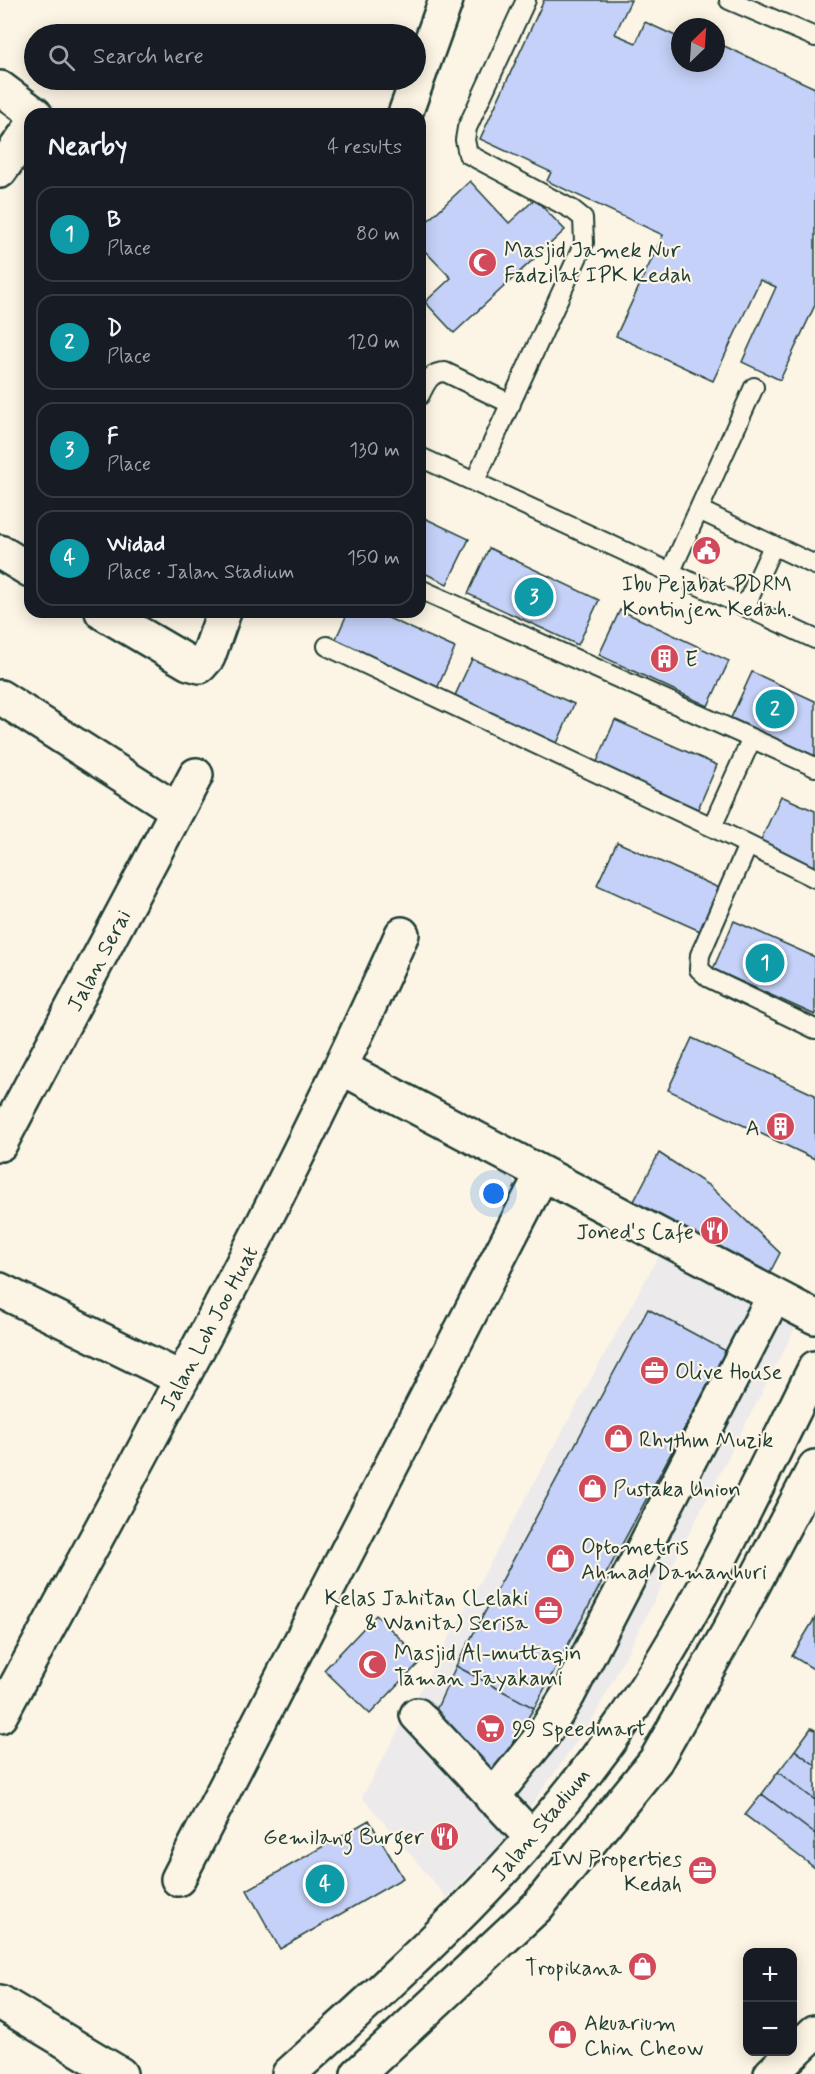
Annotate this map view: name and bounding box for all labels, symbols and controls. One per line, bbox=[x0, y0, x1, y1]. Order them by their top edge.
north arrow bbox=[671, 18, 725, 72]
search box bbox=[24, 24, 426, 90]
icon: search bbox=[45, 41, 78, 74]
text: Search here bbox=[93, 43, 204, 71]
text: Nearby bbox=[48, 130, 127, 164]
text: 4 results bbox=[327, 134, 402, 161]
text: B bbox=[107, 207, 121, 235]
text: 1 bbox=[65, 221, 74, 248]
text: 80 m bbox=[356, 221, 400, 248]
text: Place bbox=[107, 235, 151, 262]
place label: Masjid Jamek Nur Fadzilat IPK Kedah bbox=[504, 237, 692, 290]
mosque icon: Masjid Jamek Nur Fadzilat IPK Kedah bbox=[467, 246, 499, 278]
text: D bbox=[107, 315, 122, 343]
text: 2 bbox=[65, 329, 74, 356]
text: 120 m bbox=[347, 329, 400, 356]
text: Place bbox=[107, 343, 151, 370]
text: F bbox=[107, 423, 119, 451]
text: 3 bbox=[65, 437, 74, 464]
text: 130 m bbox=[349, 437, 400, 464]
text: Place bbox=[107, 451, 151, 478]
text: Widad bbox=[107, 531, 165, 559]
public building icon: Ibu Pejabat PDRM Kontinjen Kedah. bbox=[691, 535, 723, 567]
text: 4 bbox=[64, 545, 75, 572]
text: 150 m bbox=[347, 545, 400, 572]
text: Place · Jalan Stadium bbox=[107, 559, 294, 586]
place label: Ibu Pejabat PDRM Kontinjen Kedah. bbox=[622, 571, 792, 625]
pin: 3 bbox=[514, 574, 554, 620]
building icon: E bbox=[648, 642, 680, 674]
place label: E bbox=[685, 646, 698, 674]
pin: 2 bbox=[756, 686, 794, 732]
street label: Jalan Serai bbox=[61, 905, 138, 1017]
pin: 1 bbox=[746, 940, 784, 986]
building icon: A bbox=[765, 1111, 797, 1143]
place label: A bbox=[746, 1115, 760, 1143]
your location bbox=[479, 1179, 508, 1208]
restaurant icon: Joned's Cafe bbox=[699, 1215, 731, 1247]
place label: Joned's Cafe bbox=[576, 1219, 694, 1247]
street label: Jalan Loh Joo Huat bbox=[154, 1241, 265, 1417]
office icon: Olive House bbox=[638, 1355, 670, 1387]
place label: Olive House bbox=[675, 1359, 782, 1387]
shop icon: Rhythm Muzik bbox=[602, 1423, 634, 1455]
place label: Rhythm Muzik bbox=[639, 1427, 773, 1455]
shop icon: Pustaka Union bbox=[576, 1472, 608, 1504]
place label: Pustaka Union bbox=[613, 1476, 741, 1504]
place label: Optometris Ahmad Damanhuri bbox=[581, 1534, 767, 1587]
shop icon: Optometris Ahmad Damanhuri bbox=[544, 1543, 576, 1575]
place label: Kelas Jahitan (Lelaki & Wanita) Serisa bbox=[325, 1585, 529, 1638]
office icon: Kelas Jahitan (Lelaki & Wanita) Serisa bbox=[533, 1594, 565, 1626]
place label: Masjid Al-muttaqin Taman Jayakami bbox=[394, 1640, 582, 1693]
mosque icon: Masjid Al-muttaqin Taman Jayakami bbox=[357, 1649, 389, 1681]
supermarket icon: 99 Speedmart bbox=[475, 1712, 507, 1744]
place label: 99 Speedmart bbox=[512, 1716, 646, 1744]
street label: Jalan Stadium bbox=[486, 1762, 597, 1888]
restaurant icon: Gemilang Burger bbox=[429, 1820, 461, 1852]
place label: Gemilang Burger bbox=[263, 1824, 425, 1855]
place label: IW Properties Kedah bbox=[551, 1846, 682, 1899]
office icon: IW Properties Kedah bbox=[687, 1855, 719, 1887]
pin: 4 bbox=[306, 1862, 344, 1906]
map controls bbox=[743, 1948, 797, 2056]
button: + bbox=[743, 1948, 797, 2002]
shop icon: Tropikana bbox=[627, 1951, 659, 1983]
place label: Tropikana bbox=[525, 1955, 623, 1983]
button: − bbox=[743, 2002, 797, 2056]
place label: Akuarium Chin Cheow bbox=[584, 2010, 704, 2063]
shop icon: Akuarium Chin Cheow bbox=[547, 2019, 579, 2051]

